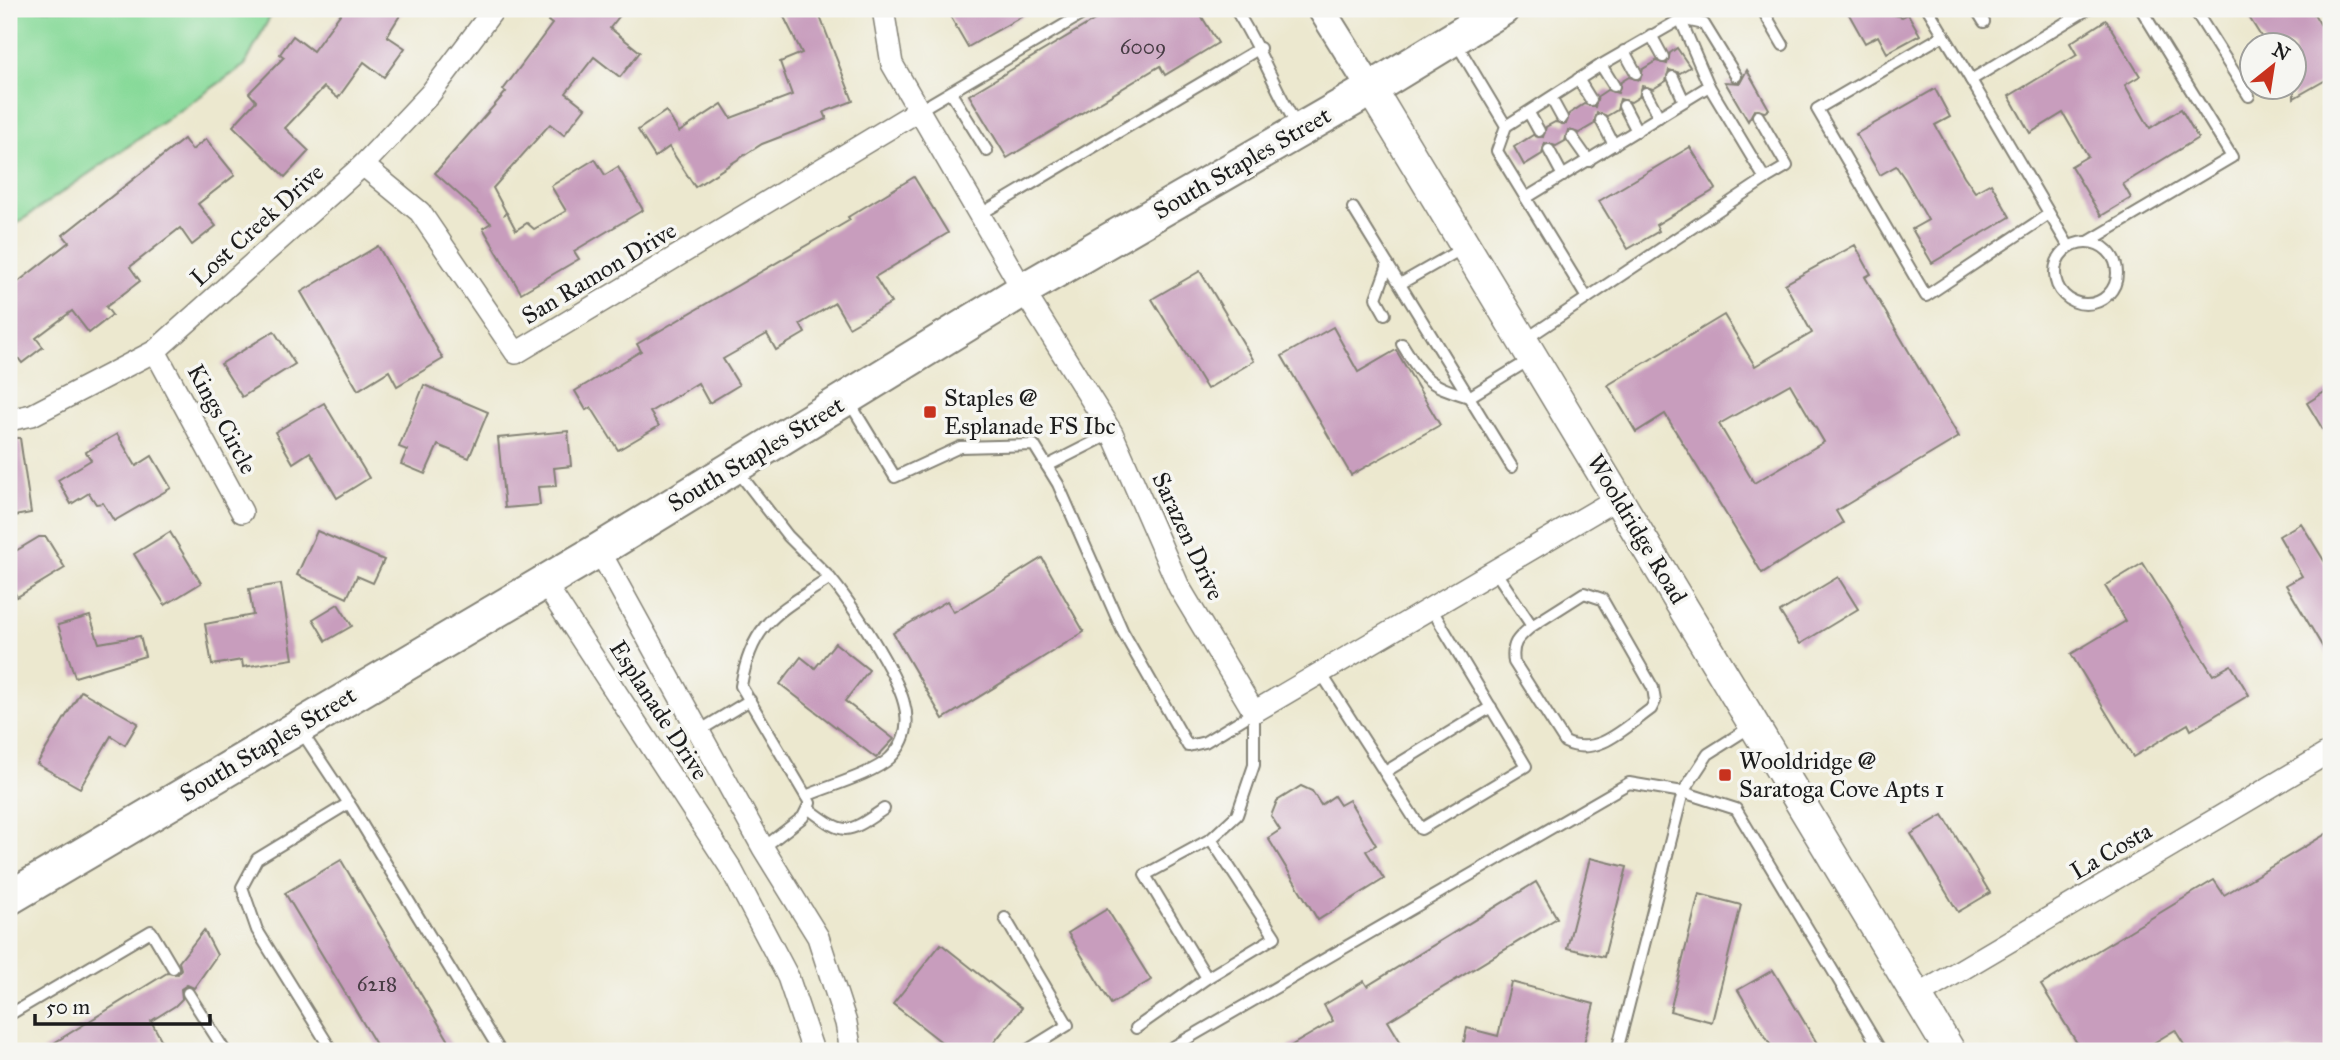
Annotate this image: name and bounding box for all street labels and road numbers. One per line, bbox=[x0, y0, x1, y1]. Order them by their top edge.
street label: South Staples Street bbox=[1148, 100, 1337, 226]
street label: Lost Creek Drive bbox=[184, 157, 330, 293]
street label: San Ramon Drive bbox=[516, 215, 682, 331]
street label: Kings Circle bbox=[181, 359, 263, 479]
street label: South Staples Street bbox=[662, 389, 850, 518]
street label: Wooldridge Road bbox=[1580, 449, 1694, 609]
street label: Sarazen Drive bbox=[1145, 467, 1231, 605]
street label: Esplanade Drive bbox=[603, 635, 715, 785]
street label: South Staples Street bbox=[174, 679, 362, 808]
street label: La Costa bbox=[2065, 815, 2158, 886]

